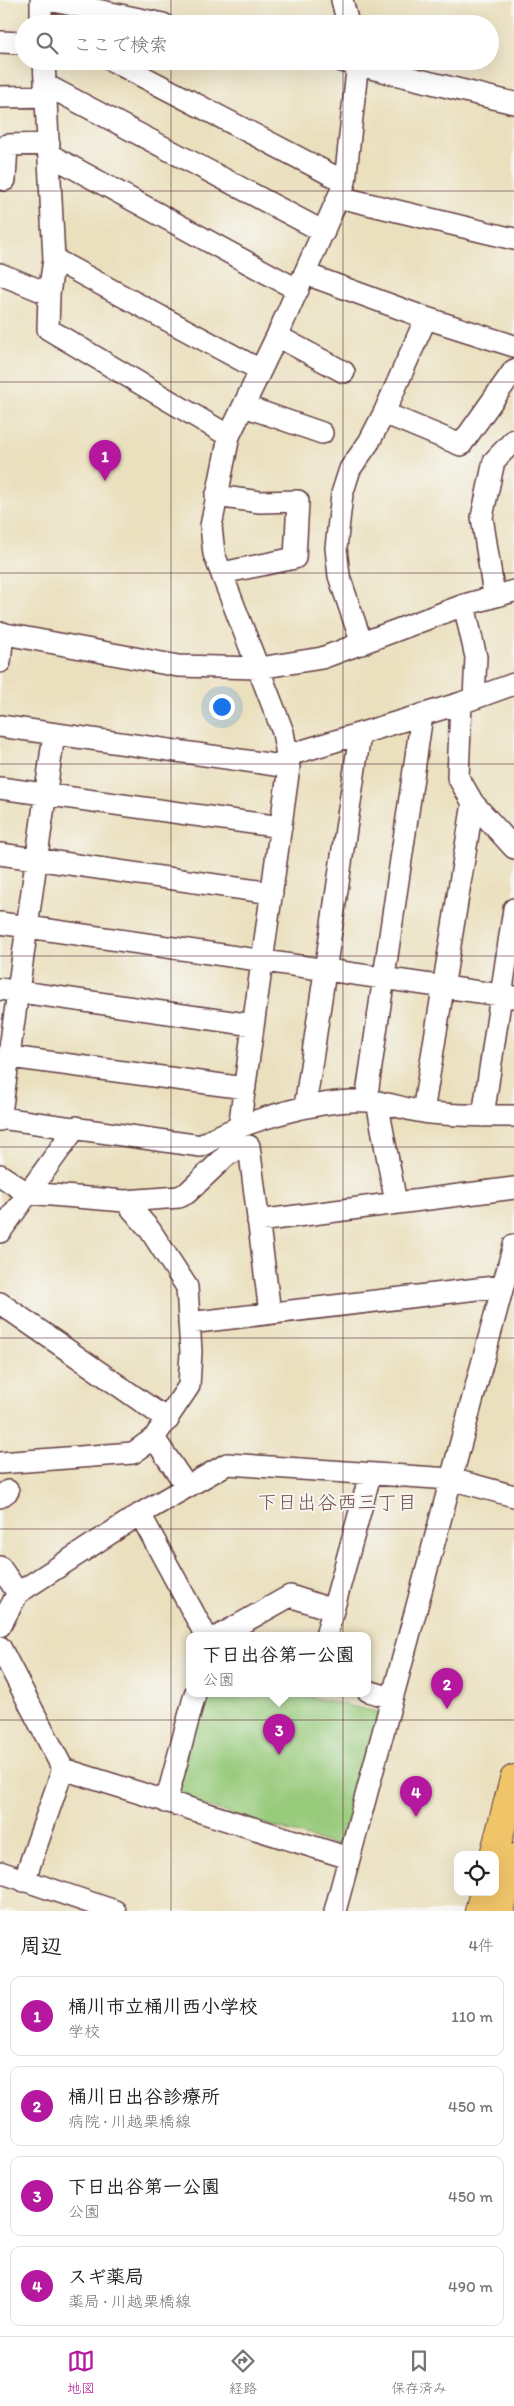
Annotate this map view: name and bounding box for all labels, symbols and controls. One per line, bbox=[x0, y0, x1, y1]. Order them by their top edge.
search box bbox=[15, 15, 499, 70]
icon: search bbox=[33, 29, 61, 57]
text: ここで検索 bbox=[73, 33, 168, 56]
pin: 1 bbox=[89, 440, 121, 481]
your location bbox=[209, 694, 235, 720]
district label: 下日出谷西三丁目 bbox=[257, 1490, 417, 1514]
popup bbox=[186, 1632, 371, 1697]
text: 下日出谷第一公園 bbox=[202, 1643, 355, 1666]
pin: 2 bbox=[431, 1668, 463, 1709]
text: 公園 bbox=[202, 1670, 235, 1689]
pin: 3 bbox=[263, 1714, 295, 1755]
pin: 4 bbox=[400, 1776, 432, 1817]
map controls bbox=[454, 1851, 499, 1896]
button: locate bbox=[454, 1851, 499, 1896]
text: 周辺 bbox=[20, 1933, 62, 1958]
text: 4件 bbox=[468, 1936, 494, 1955]
text: 桶川市立桶川西小学校 bbox=[68, 1995, 258, 2018]
text: 1 bbox=[33, 2007, 41, 2026]
text: 110 m bbox=[451, 2007, 493, 2026]
text: 学校 bbox=[68, 2022, 100, 2041]
text: 桶川日出谷診療所 bbox=[68, 2085, 220, 2108]
text: 2 bbox=[33, 2097, 41, 2116]
text: 450 m bbox=[448, 2097, 493, 2116]
text: 病院 · 川越栗橋線 bbox=[68, 2112, 191, 2131]
text: 下日出谷第一公園 bbox=[68, 2175, 220, 2198]
text: 3 bbox=[33, 2187, 41, 2206]
text: 450 m bbox=[448, 2187, 493, 2206]
text: 公園 bbox=[68, 2202, 100, 2221]
text: スギ薬局 bbox=[68, 2265, 144, 2288]
text: 4 bbox=[32, 2277, 42, 2296]
text: 490 m bbox=[448, 2277, 493, 2296]
text: 薬局 · 川越栗橋線 bbox=[68, 2292, 191, 2311]
tab: 地図 bbox=[67, 2347, 95, 2397]
tab: 経路 bbox=[229, 2347, 257, 2397]
tab: 保存済み bbox=[391, 2347, 447, 2397]

